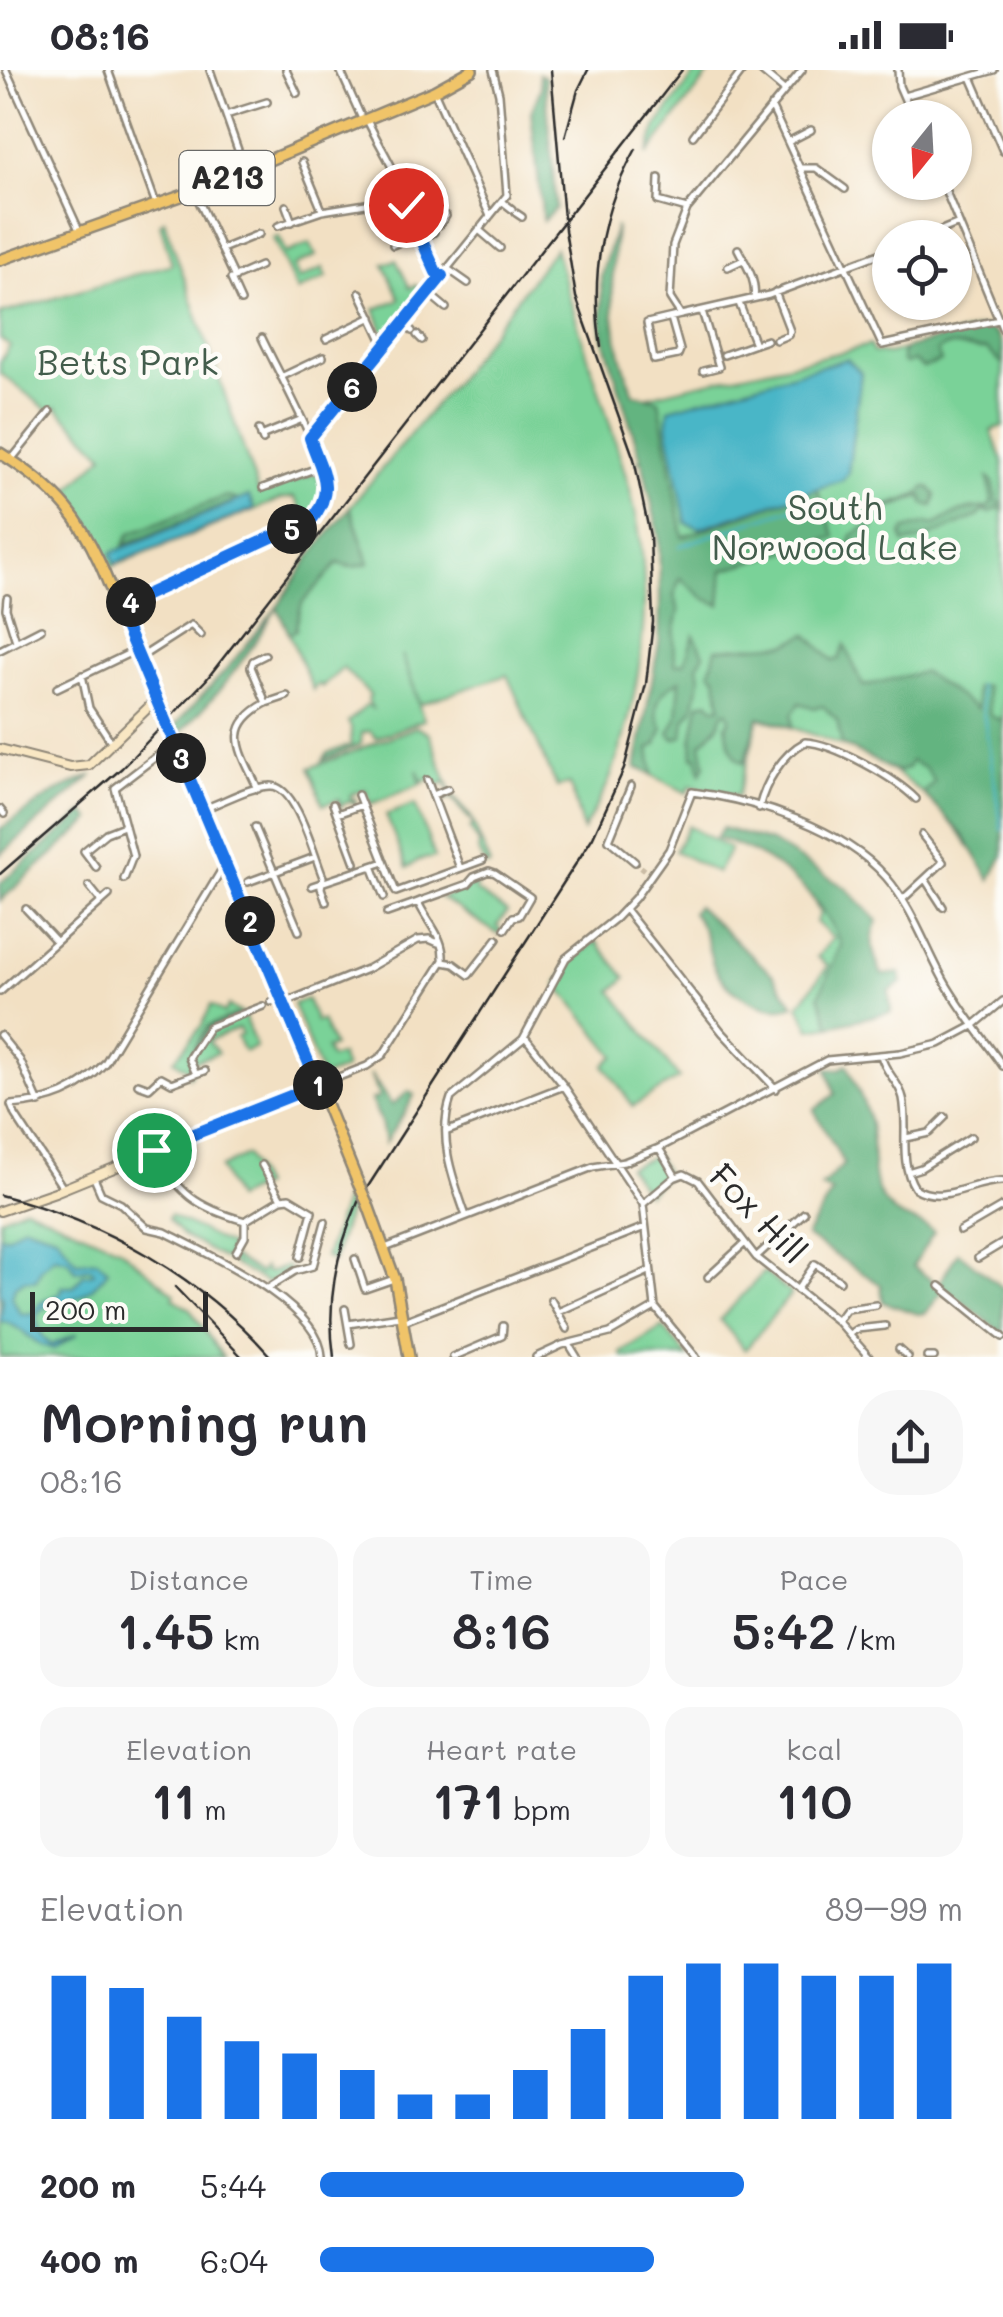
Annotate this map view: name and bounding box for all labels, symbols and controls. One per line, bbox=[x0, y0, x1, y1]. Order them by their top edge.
text: 08:16 bbox=[50, 10, 150, 60]
north arrow bbox=[872, 100, 972, 200]
map controls bbox=[872, 100, 972, 320]
road number: A213 bbox=[180, 151, 274, 205]
pin bbox=[364, 163, 449, 248]
icon: check bbox=[379, 178, 434, 233]
button: locate bbox=[872, 220, 972, 320]
park label: Betts Park bbox=[37, 338, 219, 384]
pin: 6 bbox=[327, 362, 377, 412]
text: 6 bbox=[344, 369, 360, 405]
park label: South Norwood Lake bbox=[712, 483, 958, 569]
pin: 5 bbox=[267, 504, 317, 554]
text: 5 bbox=[284, 511, 300, 547]
pin: 4 bbox=[106, 577, 156, 627]
text: 4 bbox=[122, 584, 140, 620]
pin: 3 bbox=[156, 733, 206, 783]
text: 3 bbox=[173, 740, 189, 776]
pin: 2 bbox=[225, 896, 275, 946]
text: 2 bbox=[242, 903, 258, 939]
pin: 1 bbox=[293, 1060, 343, 1110]
text: 1 bbox=[312, 1067, 324, 1103]
pin bbox=[112, 1108, 197, 1193]
icon: arrive bbox=[127, 1123, 182, 1178]
street label: Fox Hill bbox=[700, 1153, 819, 1273]
scale bar bbox=[30, 1287, 208, 1332]
text: 200 m bbox=[45, 1291, 126, 1327]
text: Morning run bbox=[40, 1385, 368, 1457]
button: share bbox=[858, 1390, 963, 1495]
text: 08:16 bbox=[40, 1459, 123, 1501]
text: Distance bbox=[129, 1561, 249, 1597]
text: Time bbox=[470, 1561, 533, 1597]
text: Pace bbox=[780, 1561, 848, 1597]
text: 1.45 bbox=[117, 1597, 215, 1663]
text: 8:16 bbox=[452, 1597, 551, 1663]
text: 5:42 bbox=[732, 1597, 836, 1663]
text: km bbox=[215, 1621, 261, 1657]
text: /km bbox=[836, 1621, 896, 1657]
text: Elevation bbox=[126, 1731, 252, 1767]
text: Heart rate bbox=[426, 1731, 577, 1767]
text: kcal bbox=[786, 1731, 842, 1767]
text: 11 bbox=[151, 1767, 195, 1833]
text: 171 bbox=[432, 1767, 504, 1833]
text: 110 bbox=[776, 1767, 852, 1833]
text: m bbox=[195, 1791, 227, 1827]
text: bpm bbox=[504, 1791, 571, 1827]
text: Elevation bbox=[40, 1887, 184, 1929]
text: 89–99 m bbox=[825, 1887, 963, 1929]
text: 200 m bbox=[40, 2164, 136, 2206]
text: 5:44 bbox=[200, 2164, 266, 2206]
text: 400 m bbox=[40, 2239, 138, 2281]
text: 6:04 bbox=[200, 2239, 268, 2281]

